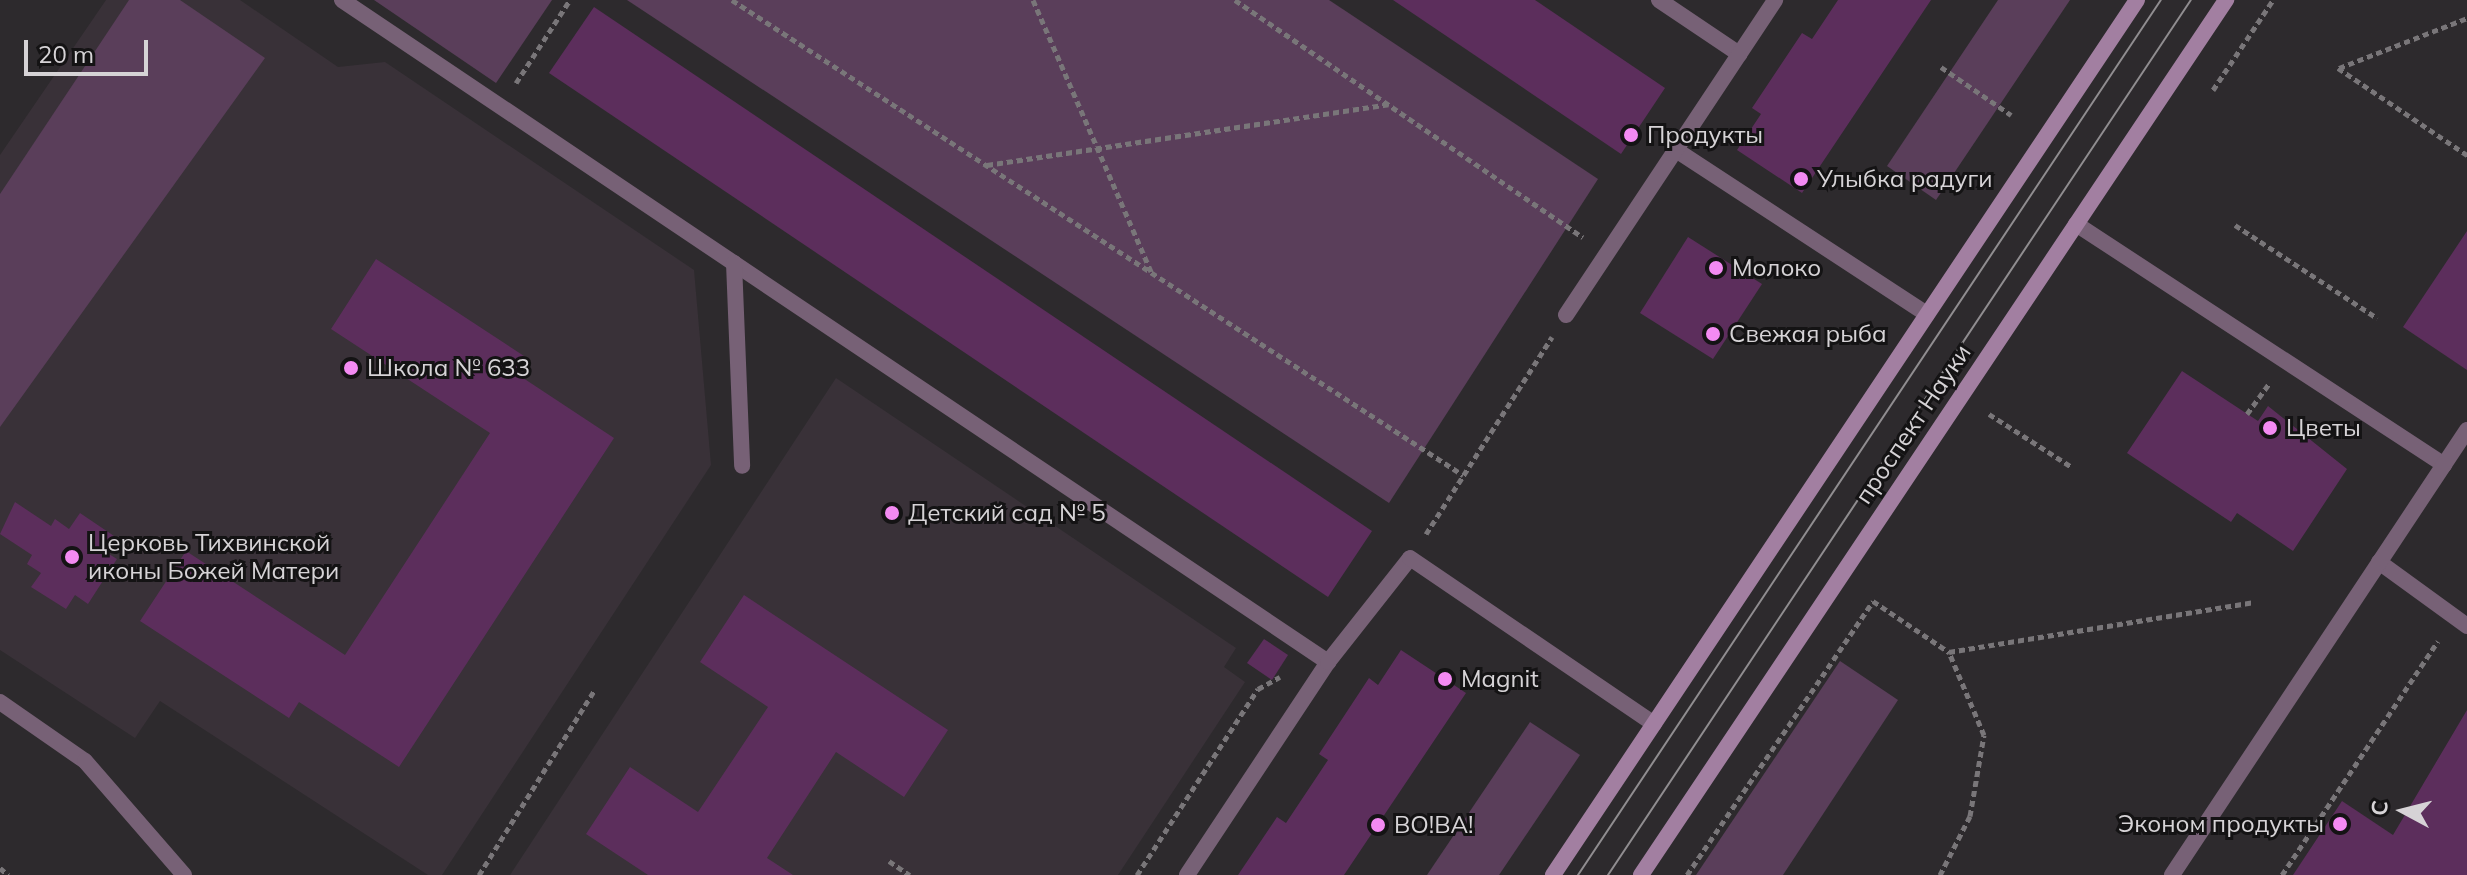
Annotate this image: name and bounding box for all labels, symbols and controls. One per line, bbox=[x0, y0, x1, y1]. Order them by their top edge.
scale bar bbox=[28, 24, 152, 74]
text: 20 m bbox=[38, 39, 94, 69]
place label: Продукты bbox=[1647, 121, 1763, 149]
marker: Продукты bbox=[1622, 126, 1640, 144]
place label: Улыбка радуги bbox=[1817, 165, 1993, 193]
marker: Улыбка радуги bbox=[1792, 170, 1810, 188]
place label: Молоко bbox=[1732, 254, 1821, 282]
marker: Молоко bbox=[1707, 259, 1725, 277]
place label: Свежая рыба bbox=[1729, 320, 1887, 348]
marker: Свежая рыба bbox=[1704, 325, 1722, 343]
street label: проспект Науки bbox=[1849, 339, 1977, 509]
place label: Школа № 633 bbox=[367, 354, 530, 382]
marker: Школа № 633 bbox=[342, 359, 360, 377]
place label: Цветы bbox=[2286, 414, 2361, 442]
marker: Цветы bbox=[2261, 419, 2279, 437]
place label: Детский сад № 5 bbox=[908, 499, 1106, 527]
marker: Детский сад № 5 bbox=[883, 504, 901, 522]
place label: Церковь Тихвинской иконы Божей Матери bbox=[88, 529, 339, 585]
marker: Церковь Тихвинской иконы Божей Матери bbox=[63, 548, 81, 566]
place label: Magnit bbox=[1461, 665, 1539, 693]
marker: Magnit bbox=[1436, 670, 1454, 688]
north arrow bbox=[2363, 771, 2443, 851]
text: С bbox=[2364, 799, 2394, 817]
place label: Эконом продукты bbox=[2118, 810, 2324, 838]
place label: ВО!ВА! bbox=[1394, 811, 1474, 839]
marker: Эконом продукты bbox=[2331, 815, 2349, 833]
marker: ВО!ВА! bbox=[1369, 816, 1387, 834]

